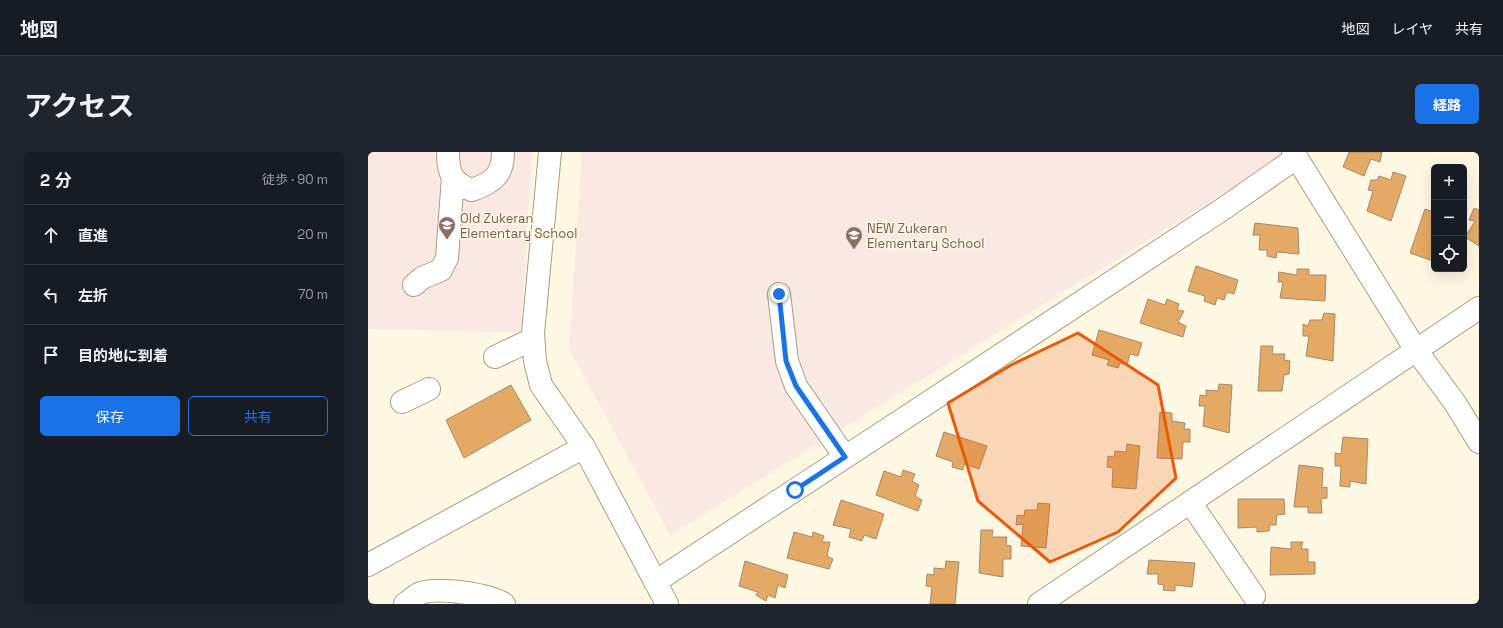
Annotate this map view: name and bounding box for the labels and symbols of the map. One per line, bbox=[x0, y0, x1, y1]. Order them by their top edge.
place label: Old Zukeran Elementary School bbox=[460, 210, 577, 242]
school or university icon: Old Zukeran Elementary School bbox=[437, 215, 457, 240]
place label: NEW Zukeran Elementary School bbox=[867, 220, 984, 252]
school or university icon: NEW Zukeran Elementary School bbox=[844, 225, 864, 250]
route end bbox=[770, 285, 788, 303]
route start bbox=[786, 481, 804, 499]

